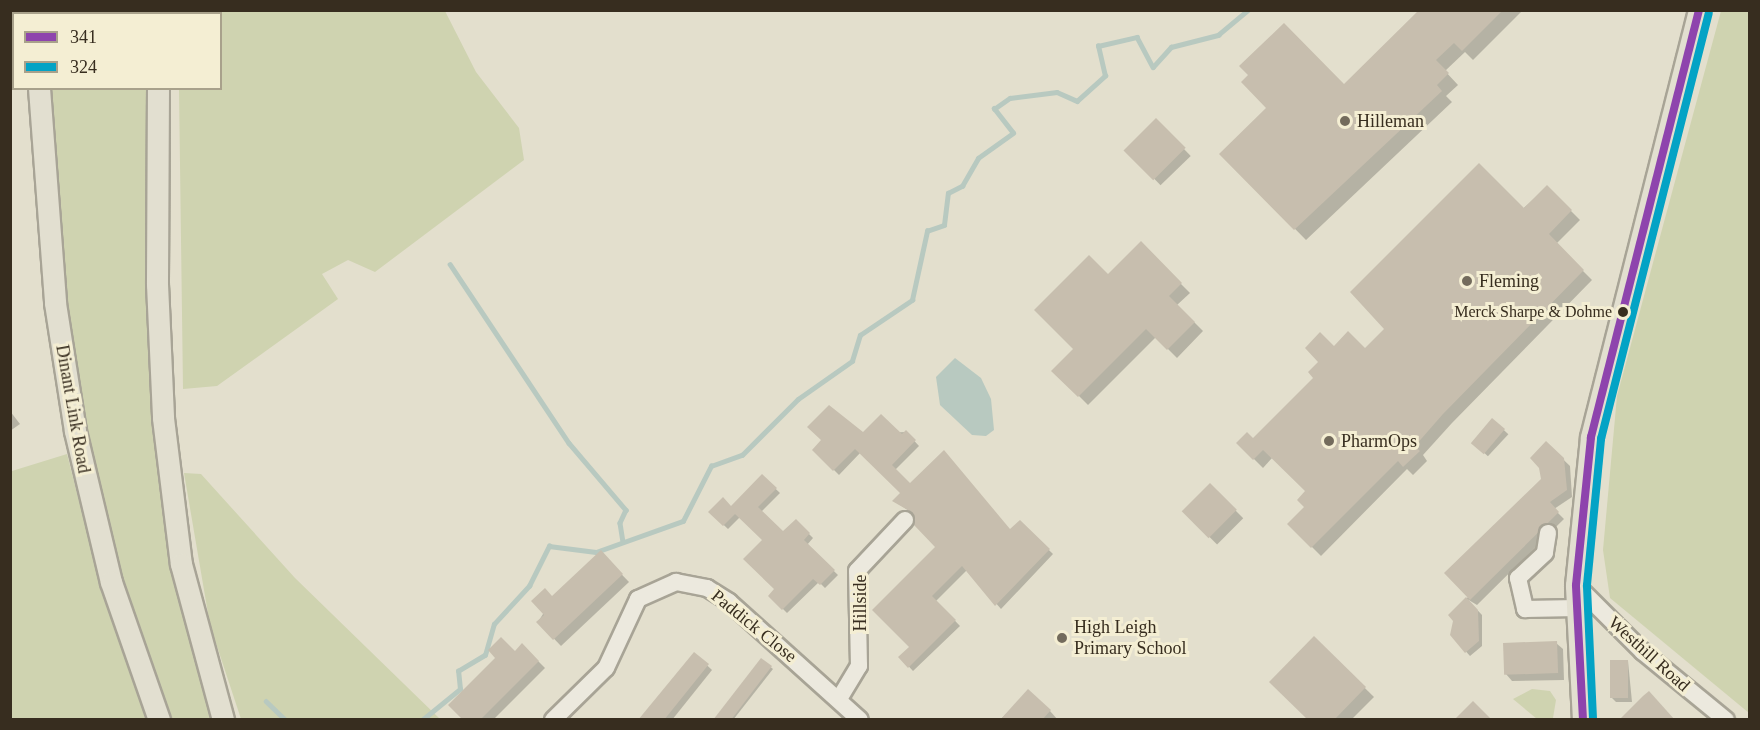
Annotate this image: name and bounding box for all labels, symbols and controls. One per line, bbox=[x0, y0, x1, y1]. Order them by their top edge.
legend bbox=[12, 12, 222, 90]
text: 341 bbox=[70, 27, 97, 47]
text: 324 bbox=[70, 57, 97, 77]
place label: Hilleman bbox=[1357, 110, 1424, 132]
marker: Hilleman bbox=[1338, 114, 1352, 128]
place label: Fleming bbox=[1479, 270, 1539, 292]
marker: Fleming bbox=[1460, 274, 1474, 288]
place label: Merck Sharpe & Dohme bbox=[1454, 302, 1612, 322]
marker: Merck Sharpe & Dohme bbox=[1617, 306, 1629, 318]
street label: Dinant Link Road bbox=[51, 343, 95, 475]
place label: PharmOps bbox=[1341, 430, 1417, 452]
marker: PharmOps bbox=[1322, 434, 1336, 448]
street label: Hillside bbox=[849, 575, 871, 631]
street label: Paddick Close bbox=[707, 585, 801, 667]
street label: Westhill Road bbox=[1604, 612, 1694, 696]
place label: High Leigh Primary School bbox=[1074, 617, 1186, 660]
marker: High Leigh Primary School bbox=[1055, 631, 1069, 645]

